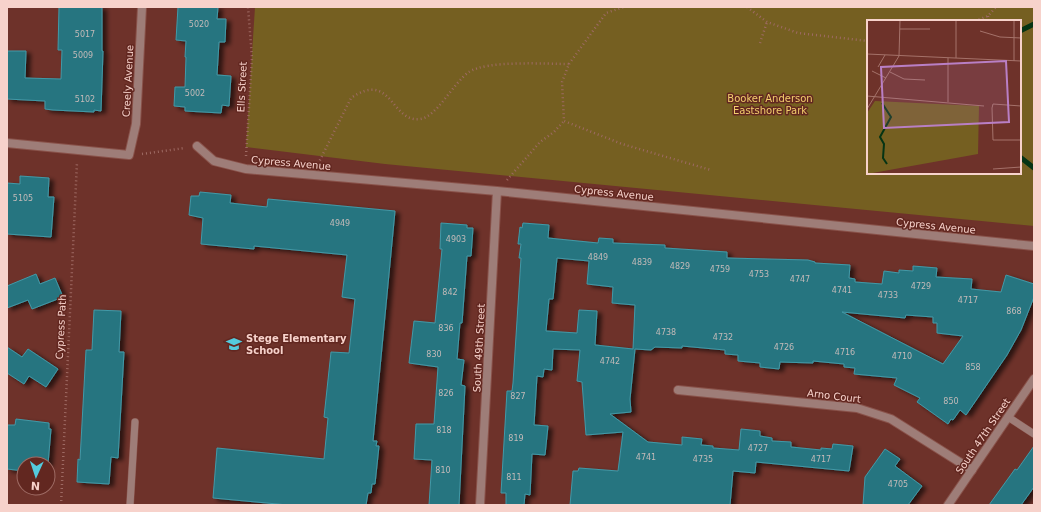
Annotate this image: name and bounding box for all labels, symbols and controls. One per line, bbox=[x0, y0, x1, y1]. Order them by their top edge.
house number: 5020 bbox=[189, 20, 209, 29]
inset map bbox=[867, 20, 1021, 174]
house number: 5017 bbox=[75, 30, 95, 39]
street label: Creely Avenue bbox=[121, 45, 135, 117]
house number: 5009 bbox=[73, 51, 93, 60]
street label: Ells Street bbox=[235, 61, 249, 113]
house number: 5002 bbox=[185, 89, 205, 98]
park label: Booker Anderson Eastshore Park bbox=[727, 93, 813, 116]
house number: 5102 bbox=[75, 95, 95, 104]
street label: Cypress Avenue bbox=[251, 154, 331, 172]
street label: Cypress Avenue bbox=[574, 183, 654, 203]
house number: 5105 bbox=[13, 194, 33, 203]
street label: Cypress Avenue bbox=[896, 216, 976, 236]
house number: 4949 bbox=[330, 219, 350, 228]
house number: 4903 bbox=[446, 235, 466, 244]
house number: 4849 bbox=[588, 253, 608, 262]
house number: 4839 bbox=[632, 258, 652, 267]
house number: 4829 bbox=[670, 262, 690, 271]
house number: 4759 bbox=[710, 265, 730, 274]
house number: 4753 bbox=[749, 270, 769, 279]
house number: 4747 bbox=[790, 275, 810, 284]
house number: 4729 bbox=[911, 282, 931, 291]
house number: 4741 bbox=[832, 286, 852, 295]
house number: 842 bbox=[442, 288, 458, 297]
house number: 4733 bbox=[878, 291, 898, 300]
street label: Cypress Path bbox=[54, 294, 68, 360]
house number: 4717 bbox=[958, 296, 978, 305]
street label: South 49th Street bbox=[471, 303, 487, 393]
house number: 868 bbox=[1006, 307, 1022, 316]
house number: 836 bbox=[438, 324, 454, 333]
house number: 4738 bbox=[656, 328, 676, 337]
place label: Stege Elementary School bbox=[246, 333, 347, 356]
house number: 4732 bbox=[713, 333, 733, 342]
school or university icon: Stege Elementary School bbox=[225, 335, 243, 353]
house number: 4726 bbox=[774, 343, 794, 352]
house number: 4716 bbox=[835, 348, 855, 357]
house number: 830 bbox=[426, 350, 442, 359]
house number: 4710 bbox=[892, 352, 912, 361]
house number: 4742 bbox=[600, 357, 620, 366]
house number: 858 bbox=[965, 363, 981, 372]
street label: Arno Court bbox=[807, 387, 861, 405]
house number: 826 bbox=[438, 389, 454, 398]
house number: 827 bbox=[510, 392, 526, 401]
street label: South 47th Street bbox=[954, 396, 1012, 476]
house number: 850 bbox=[943, 397, 959, 406]
house number: 818 bbox=[436, 426, 452, 435]
house number: 819 bbox=[508, 434, 524, 443]
house number: 4727 bbox=[748, 444, 768, 453]
house number: 4741 bbox=[636, 453, 656, 462]
house number: 4735 bbox=[693, 455, 713, 464]
house number: 4717 bbox=[811, 455, 831, 464]
north arrow bbox=[16, 456, 56, 496]
house number: 810 bbox=[435, 466, 451, 475]
house number: 811 bbox=[506, 473, 522, 482]
text: N bbox=[31, 479, 40, 492]
house number: 4705 bbox=[888, 480, 908, 489]

